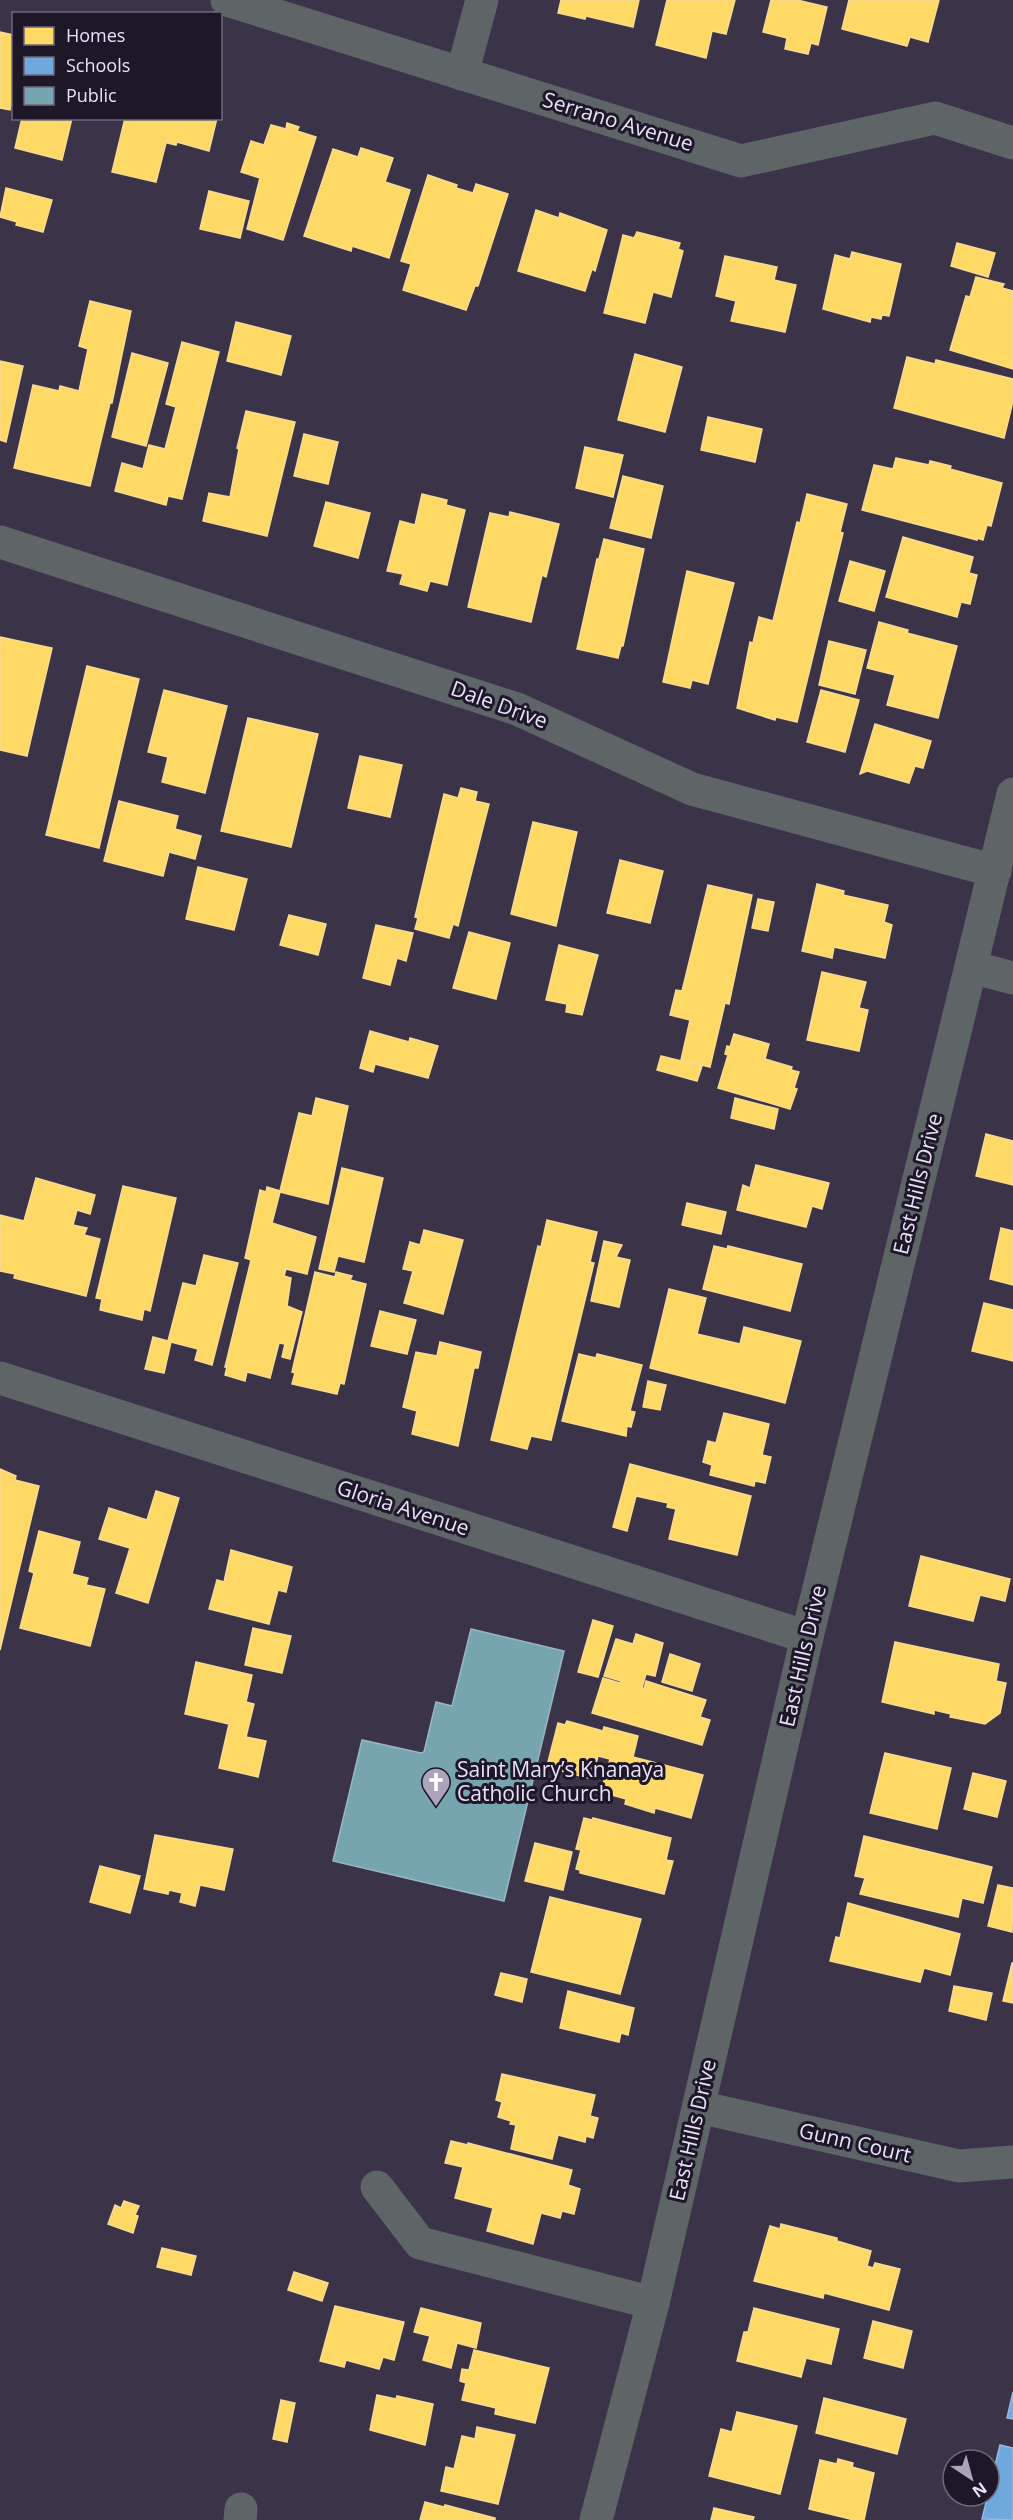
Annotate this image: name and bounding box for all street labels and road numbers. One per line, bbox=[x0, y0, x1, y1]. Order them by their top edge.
street label: Serrano Avenue bbox=[540, 85, 697, 157]
street label: Dale Drive bbox=[447, 674, 552, 734]
street label: East Hills Drive bbox=[886, 1110, 948, 1257]
street label: Gloria Avenue bbox=[334, 1473, 473, 1542]
street label: East Hills Drive bbox=[772, 1582, 832, 1729]
street label: East Hills Drive bbox=[662, 2056, 722, 2203]
street label: Gunn Court bbox=[796, 2116, 914, 2169]

